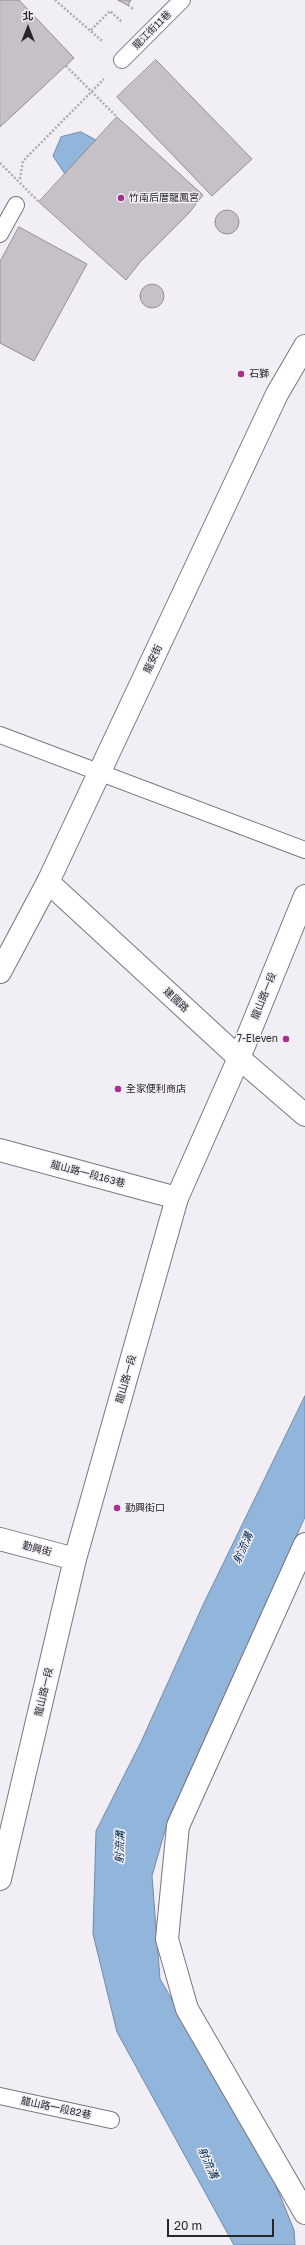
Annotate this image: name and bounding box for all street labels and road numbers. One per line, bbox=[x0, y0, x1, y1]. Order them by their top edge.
street label: 龍江街11巷 bbox=[130, 8, 174, 52]
street label: 龍安街 bbox=[141, 643, 165, 675]
street label: 龍山路一段 bbox=[249, 971, 279, 1021]
street label: 建國路 bbox=[161, 985, 191, 1015]
street label: 龍山路一段163巷 bbox=[49, 1158, 127, 1190]
street label: 龍山路一段 bbox=[113, 1353, 139, 1405]
street label: 勤興街 bbox=[21, 1539, 53, 1559]
street label: 龍山路一段 bbox=[33, 1666, 55, 1718]
street label: 龍山路一段82巷 bbox=[20, 2095, 92, 2121]

